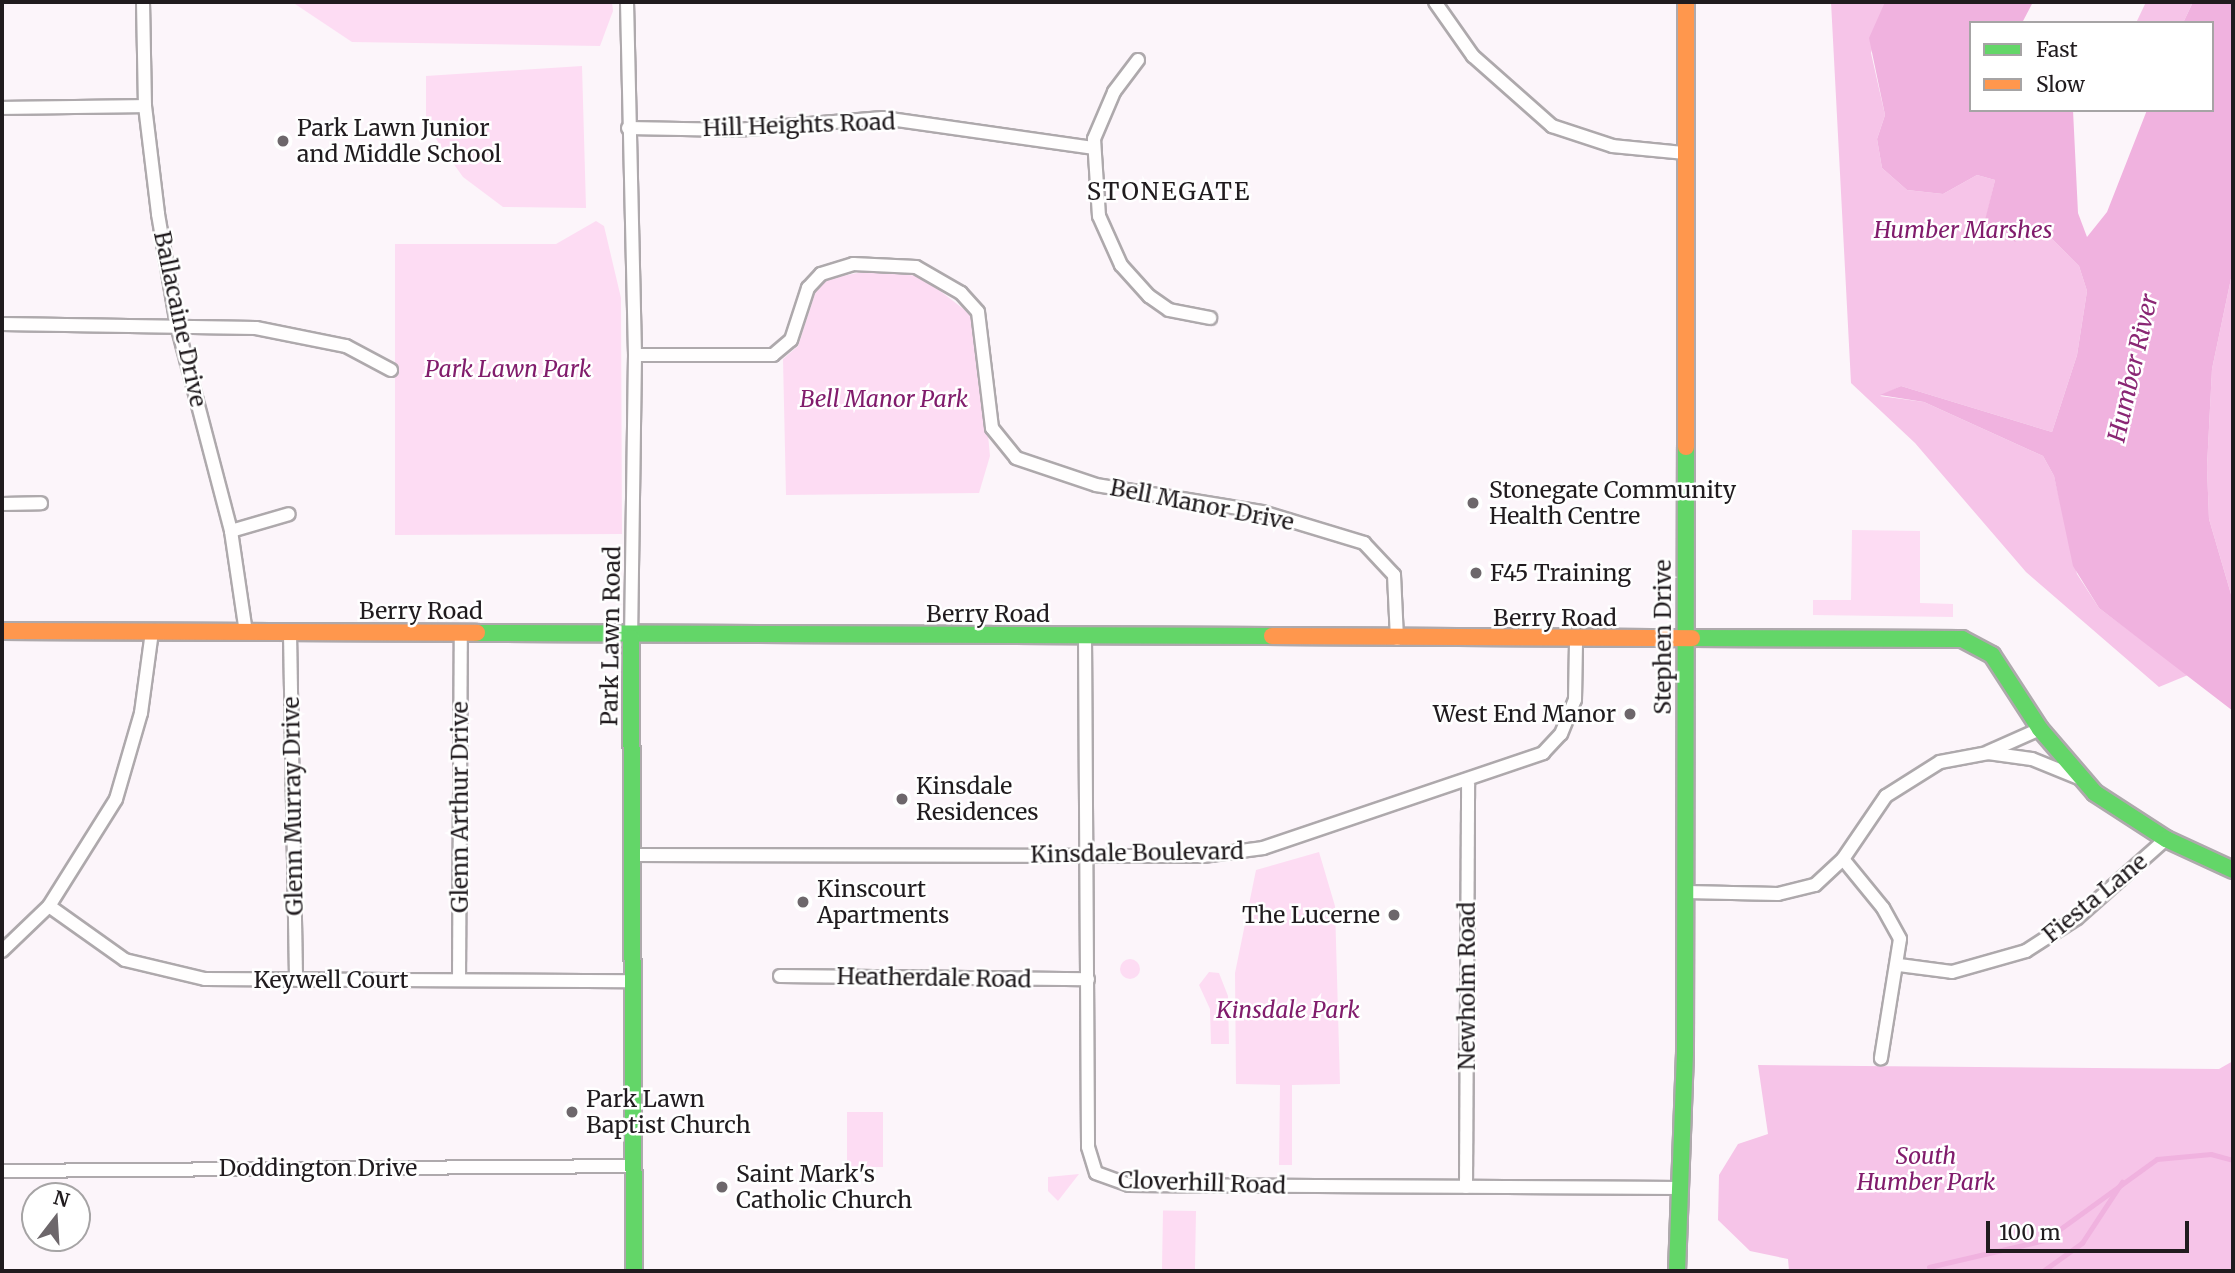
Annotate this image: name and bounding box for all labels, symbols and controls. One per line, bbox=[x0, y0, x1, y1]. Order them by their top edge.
legend bbox=[1969, 21, 2214, 112]
text: Fast bbox=[2036, 36, 2078, 63]
text: Slow bbox=[2036, 71, 2085, 98]
street label: Hill Heights Road bbox=[702, 108, 896, 142]
place label: Park Lawn Junior and Middle School bbox=[297, 114, 501, 168]
marker: Park Lawn Junior and Middle School bbox=[275, 133, 291, 149]
district label: STONEGATE bbox=[1088, 178, 1250, 206]
park label: Humber Marshes bbox=[1874, 216, 2052, 244]
street label: Ballacaine Drive bbox=[148, 229, 212, 409]
water label: Humber River bbox=[2102, 291, 2164, 445]
park label: Park Lawn Park bbox=[425, 355, 591, 383]
park label: Bell Manor Park bbox=[800, 385, 968, 413]
street label: Bell Manor Drive bbox=[1108, 474, 1296, 536]
place label: Stonegate Community Health Centre bbox=[1489, 476, 1736, 530]
marker: Stonegate Community Health Centre bbox=[1463, 493, 1483, 513]
street label: Park Lawn Road bbox=[596, 546, 626, 726]
place label: F45 Training bbox=[1490, 559, 1631, 587]
street label: Stephen Drive bbox=[1649, 559, 1677, 715]
marker: F45 Training bbox=[1468, 565, 1484, 581]
street label: Berry Road bbox=[359, 597, 483, 625]
street label: Berry Road bbox=[926, 600, 1050, 628]
street label: Berry Road bbox=[1493, 604, 1617, 632]
street label: Glenn Murray Drive bbox=[277, 696, 309, 916]
place label: West End Manor bbox=[1433, 700, 1616, 728]
street label: Glenn Arthur Drive bbox=[446, 701, 474, 913]
marker: West End Manor bbox=[1622, 706, 1638, 722]
place label: Kinsdale Residences bbox=[916, 772, 1039, 826]
marker: Kinsdale Residences bbox=[894, 791, 910, 807]
street label: Kinsdale Boulevard bbox=[1030, 837, 1244, 869]
street label: Fiesta Lane bbox=[2037, 848, 2153, 948]
place label: Kinscourt Apartments bbox=[817, 875, 949, 929]
marker: Kinscourt Apartments bbox=[795, 894, 811, 910]
place label: The Lucerne bbox=[1242, 901, 1380, 929]
street label: Newholm Road bbox=[1453, 902, 1481, 1070]
marker: The Lucerne bbox=[1386, 907, 1402, 923]
street label: Heatherdale Road bbox=[836, 963, 1032, 993]
street label: Keywell Court bbox=[253, 966, 409, 994]
park label: Kinsdale Park bbox=[1216, 996, 1360, 1024]
place label: Park Lawn Baptist Church bbox=[586, 1085, 751, 1139]
marker: Park Lawn Baptist Church bbox=[564, 1104, 580, 1120]
park label: South Humber Park bbox=[1857, 1142, 1995, 1196]
street label: Doddington Drive bbox=[219, 1154, 417, 1182]
place label: Saint Mark's Catholic Church bbox=[736, 1160, 912, 1214]
street label: Cloverhill Road bbox=[1118, 1166, 1286, 1200]
marker: Saint Mark's Catholic Church bbox=[714, 1179, 730, 1195]
north arrow bbox=[21, 1182, 91, 1252]
text: N bbox=[51, 1185, 72, 1212]
scale bar bbox=[1990, 1206, 2193, 1250]
text: 100 m bbox=[1999, 1219, 2061, 1246]

